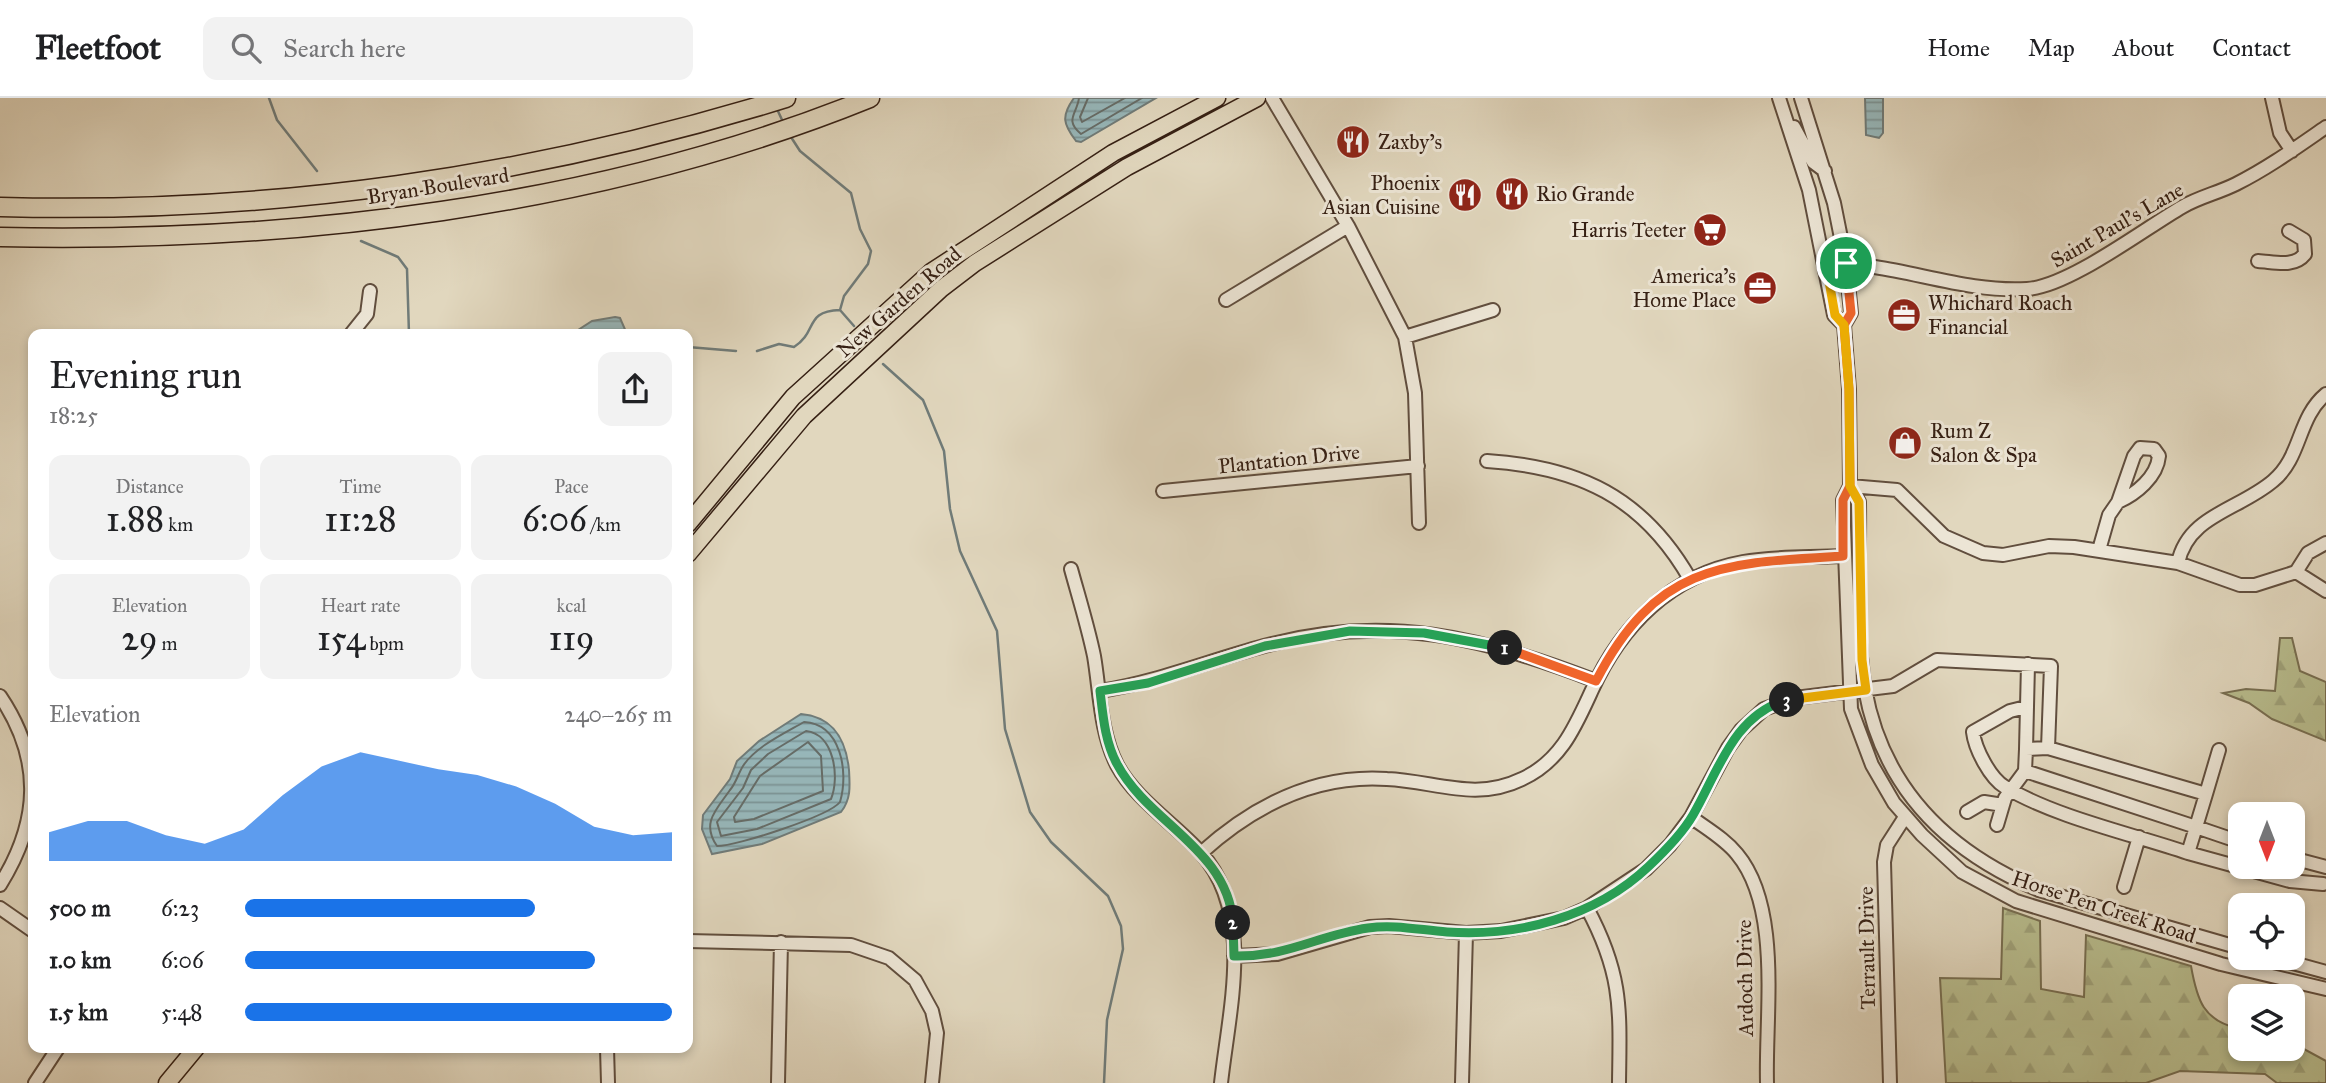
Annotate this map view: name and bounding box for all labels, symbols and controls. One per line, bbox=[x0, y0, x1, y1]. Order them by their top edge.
search box bbox=[203, 17, 693, 80]
text: Fleetfoot bbox=[35, 28, 161, 68]
icon: search bbox=[227, 29, 265, 67]
text: Search here bbox=[283, 32, 406, 64]
text: Home bbox=[1927, 33, 1990, 63]
text: Map bbox=[2028, 33, 2075, 63]
text: About bbox=[2113, 33, 2174, 63]
text: Contact bbox=[2212, 33, 2291, 63]
restaurant icon: Zaxby's bbox=[1334, 123, 1372, 161]
place label: Zaxby's bbox=[1378, 129, 1442, 155]
street label: Bryan Boulevard bbox=[365, 162, 511, 210]
place label: Phoenix Asian Cuisine bbox=[1322, 170, 1441, 220]
restaurant icon: Rio Grande bbox=[1493, 175, 1531, 213]
restaurant icon: Phoenix Asian Cuisine bbox=[1446, 176, 1484, 214]
street label: Saint Paul's Lane bbox=[2046, 176, 2188, 274]
place label: Rio Grande bbox=[1536, 181, 1635, 207]
supermarket icon: Harris Teeter bbox=[1691, 211, 1729, 249]
place label: Harris Teeter bbox=[1571, 217, 1686, 243]
pin bbox=[1816, 233, 1876, 293]
street label: New Garden Road bbox=[831, 241, 967, 363]
icon: arrive bbox=[1827, 244, 1865, 282]
place label: America's Home Place bbox=[1632, 263, 1736, 313]
office icon: America's Home Place bbox=[1741, 269, 1779, 307]
place label: Whichard Roach Financial bbox=[1928, 290, 2073, 340]
office icon: Whichard Roach Financial bbox=[1885, 296, 1923, 334]
text: Evening run bbox=[49, 352, 242, 398]
button: share bbox=[598, 352, 672, 426]
text: 18:25 bbox=[49, 401, 98, 429]
place label: Rum Z Salon & Spa bbox=[1930, 418, 2037, 468]
shop icon: Rum Z Salon & Spa bbox=[1886, 424, 1924, 462]
street label: Plantation Drive bbox=[1217, 439, 1361, 479]
text: Distance bbox=[115, 475, 184, 498]
text: Time bbox=[339, 475, 382, 498]
text: Pace bbox=[554, 475, 589, 498]
text: 1.88 bbox=[106, 498, 164, 541]
text: 11:28 bbox=[324, 498, 397, 541]
text: 6:06 bbox=[522, 498, 587, 541]
text: km bbox=[164, 513, 193, 536]
text: /km bbox=[587, 513, 621, 536]
text: Elevation bbox=[112, 594, 187, 617]
text: Heart rate bbox=[321, 594, 400, 617]
text: kcal bbox=[557, 594, 586, 617]
text: 29 bbox=[121, 617, 158, 660]
text: 154 bbox=[317, 617, 365, 660]
text: 119 bbox=[548, 617, 595, 660]
pin: 1 bbox=[1488, 630, 1522, 666]
text: m bbox=[158, 632, 178, 655]
text: bpm bbox=[365, 632, 404, 655]
text: 1 bbox=[1501, 636, 1508, 659]
pin: 3 bbox=[1770, 682, 1804, 718]
text: 3 bbox=[1783, 688, 1790, 711]
text: Elevation bbox=[49, 700, 140, 728]
text: 240–265 m bbox=[564, 700, 672, 728]
north arrow bbox=[2228, 802, 2305, 878]
map controls bbox=[2228, 802, 2305, 1061]
street label: Horse Pen Creek Road bbox=[2009, 865, 2200, 949]
street label: Terrault Drive bbox=[1853, 886, 1881, 1010]
button: locate bbox=[2228, 893, 2305, 970]
text: 500 m bbox=[49, 894, 111, 922]
text: 6:23 bbox=[161, 894, 199, 922]
pin: 2 bbox=[1216, 906, 1250, 940]
text: 2 bbox=[1228, 911, 1237, 934]
street label: Ardoch Drive bbox=[1731, 919, 1759, 1038]
text: 1.0 km bbox=[49, 946, 111, 974]
text: 6:06 bbox=[161, 946, 204, 974]
button: layers bbox=[2228, 984, 2305, 1061]
text: 1.5 km bbox=[49, 998, 108, 1026]
text: 5:48 bbox=[161, 998, 203, 1026]

